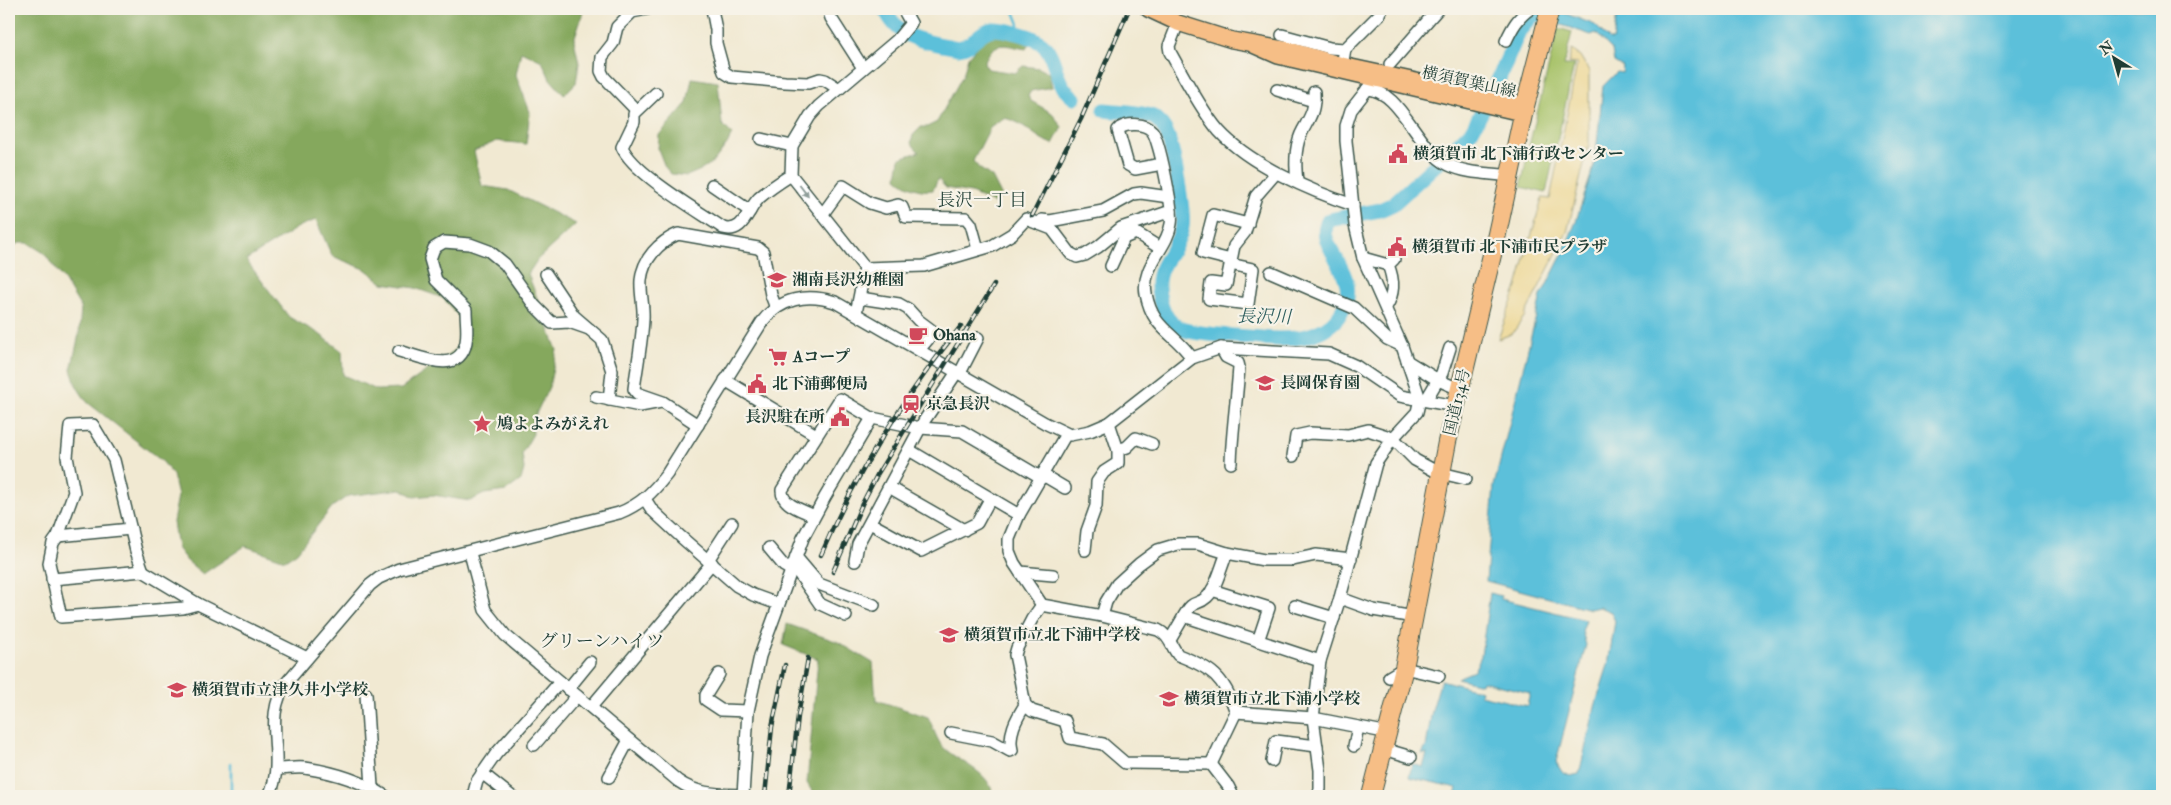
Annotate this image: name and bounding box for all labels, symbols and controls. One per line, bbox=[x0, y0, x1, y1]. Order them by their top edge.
north arrow bbox=[2088, 32, 2138, 82]
text: N bbox=[2096, 37, 2117, 59]
street label: 横須賀葉山線 bbox=[1420, 62, 1518, 102]
public building icon: 横須賀市 北下浦行政センター bbox=[1387, 143, 1409, 165]
place label: 横須賀市 北下浦行政センター bbox=[1413, 144, 1624, 164]
one-way arrow bbox=[799, 184, 809, 198]
district label: 長沢一丁目 bbox=[937, 189, 1027, 212]
public building icon: 横須賀市 北下浦市民プラザ bbox=[1386, 236, 1408, 258]
place label: 横須賀市 北下浦市民プラザ bbox=[1412, 237, 1607, 257]
school or university icon: 湘南長沢幼稚園 bbox=[766, 269, 788, 291]
place label: 湘南長沢幼稚園 bbox=[792, 270, 904, 290]
water label: 長沢川 bbox=[1237, 305, 1293, 329]
cafe icon: Ohana bbox=[907, 324, 929, 346]
place label: Ohana bbox=[933, 325, 976, 345]
supermarket icon: Aコープ bbox=[767, 346, 789, 368]
place label: Aコープ bbox=[792, 347, 850, 367]
street label: 国道134号 bbox=[1440, 366, 1474, 438]
school or university icon: 長岡保育園 bbox=[1254, 372, 1276, 394]
public building icon: 北下浦郵便局 bbox=[746, 373, 768, 395]
place label: 長岡保育園 bbox=[1280, 373, 1360, 393]
place label: 北下浦郵便局 bbox=[772, 374, 868, 394]
station icon: 京急長沢 bbox=[900, 393, 922, 415]
place label: 京急長沢 bbox=[926, 394, 990, 414]
public building icon: 長沢駐在所 bbox=[829, 406, 851, 428]
place label: 長沢駐在所 bbox=[745, 407, 825, 427]
place icon: 鳩よよみがえれ bbox=[471, 413, 493, 435]
place label: 鳩よよみがえれ bbox=[497, 414, 609, 434]
school or university icon: 横須賀市立北下浦中学校 bbox=[938, 624, 960, 646]
place label: 横須賀市立北下浦中学校 bbox=[964, 625, 1141, 645]
district label: グリーンハイツ bbox=[540, 630, 664, 653]
school or university icon: 横須賀市立津久井小学校 bbox=[166, 679, 188, 701]
place label: 横須賀市立津久井小学校 bbox=[192, 680, 369, 700]
school or university icon: 横須賀市立北下浦小学校 bbox=[1158, 688, 1180, 710]
place label: 横須賀市立北下浦小学校 bbox=[1184, 689, 1361, 709]

